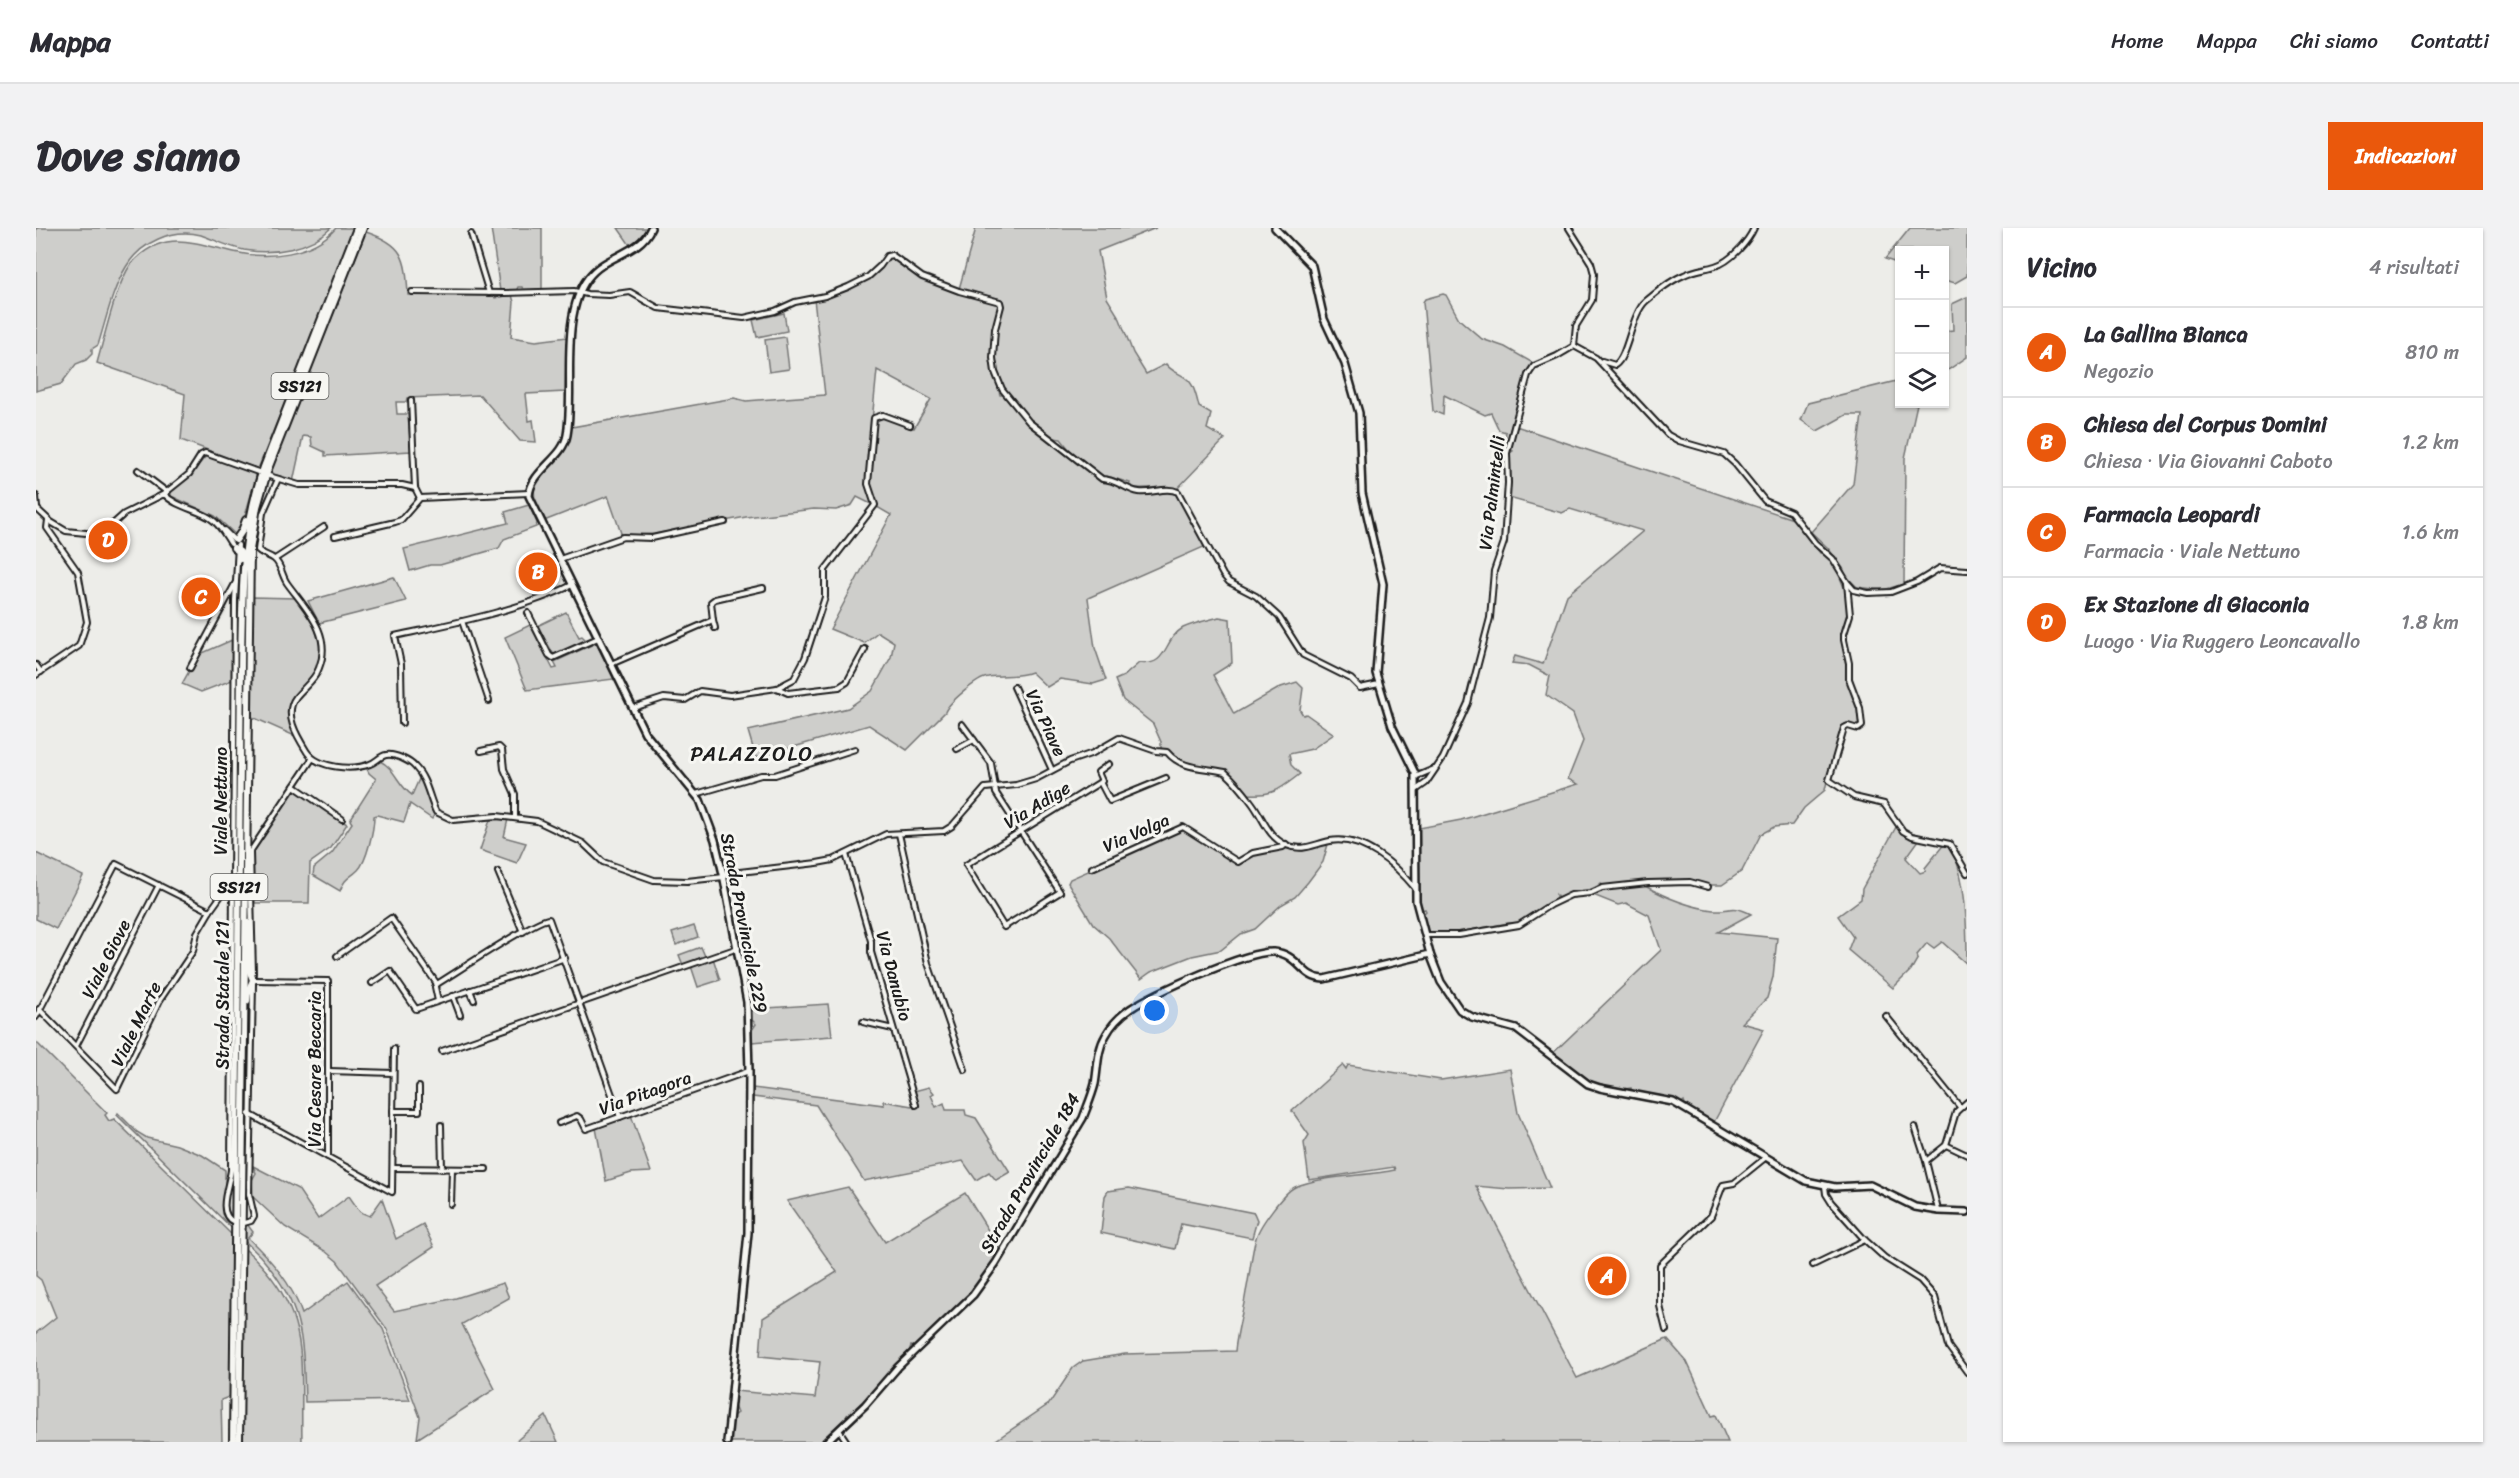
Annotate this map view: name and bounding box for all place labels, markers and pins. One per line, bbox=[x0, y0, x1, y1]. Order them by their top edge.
pin: D bbox=[88, 518, 128, 562]
pin: B bbox=[518, 550, 558, 594]
pin: C bbox=[182, 574, 220, 620]
pin: A bbox=[1588, 1254, 1626, 1298]

